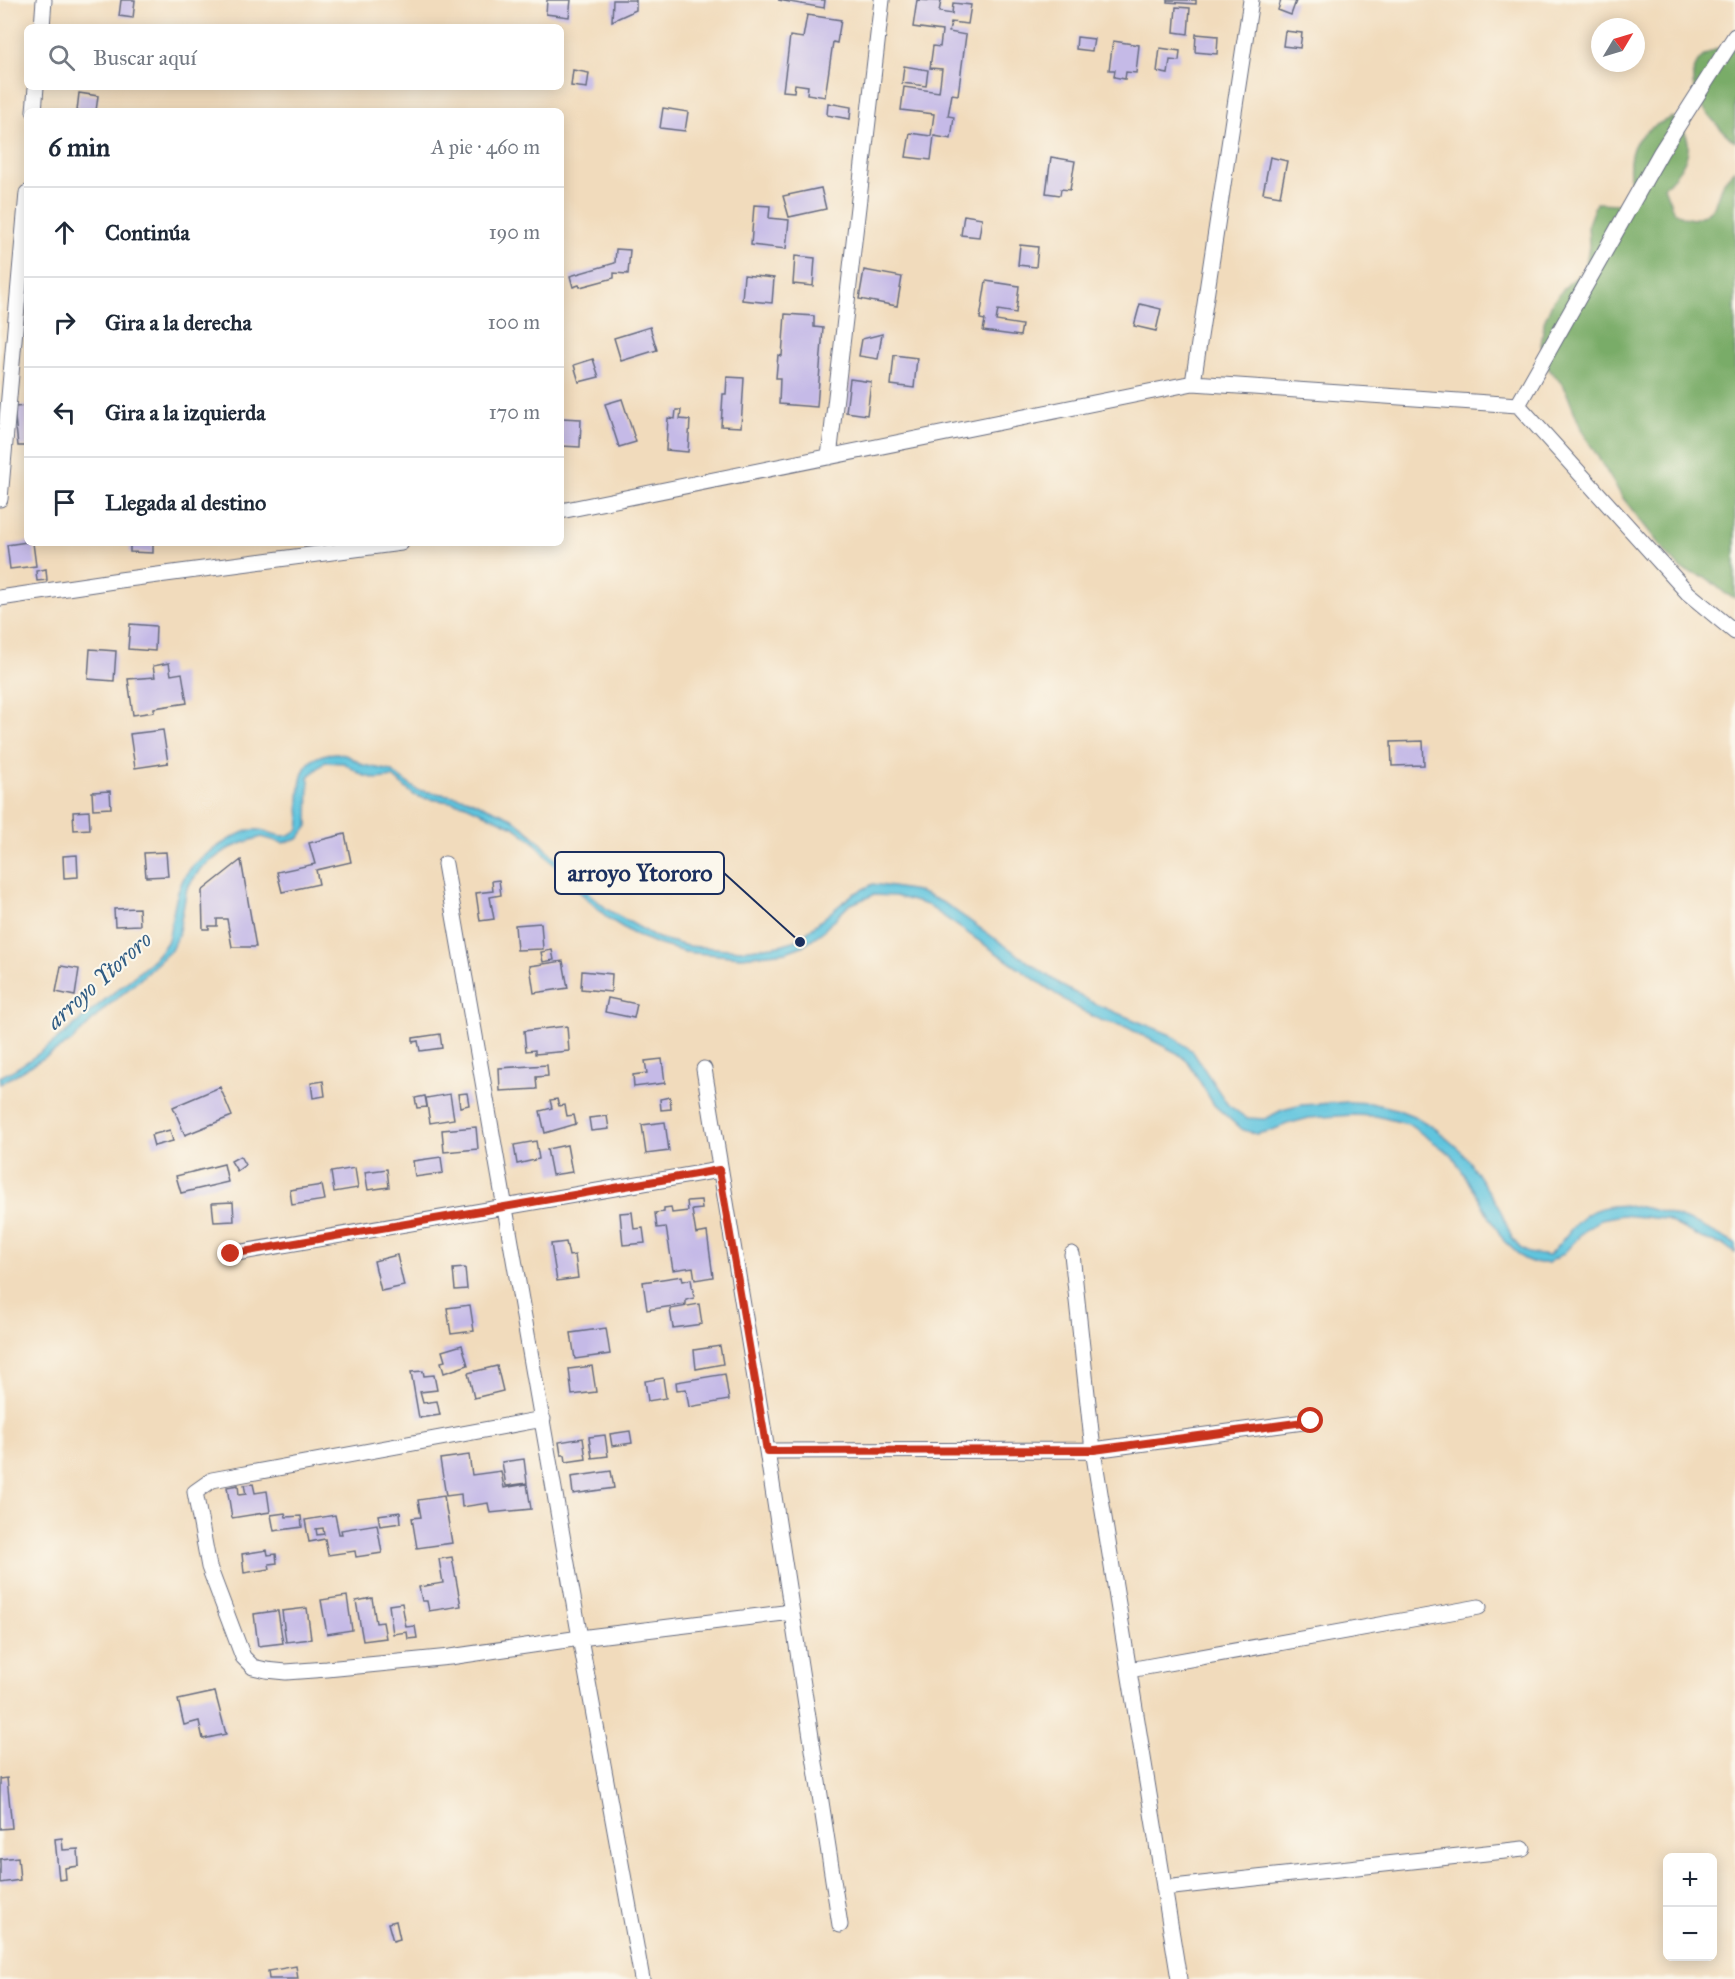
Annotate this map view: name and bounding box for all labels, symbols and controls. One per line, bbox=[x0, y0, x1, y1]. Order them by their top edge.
north arrow bbox=[1591, 18, 1645, 72]
search box bbox=[24, 24, 564, 90]
icon: search bbox=[45, 41, 78, 74]
text: Buscar aquí bbox=[93, 44, 196, 71]
text: 6 min bbox=[48, 131, 110, 163]
text: A pie · 460 m bbox=[431, 135, 540, 159]
icon: ahead bbox=[48, 216, 81, 249]
text: Continúa bbox=[105, 219, 190, 246]
text: 190 m bbox=[489, 220, 540, 244]
icon: right bbox=[48, 306, 81, 339]
text: Gira a la derecha bbox=[105, 309, 252, 336]
text: 100 m bbox=[488, 310, 540, 334]
icon: left bbox=[48, 396, 81, 429]
text: Gira a la izquierda bbox=[105, 399, 266, 426]
text: 170 m bbox=[489, 400, 540, 424]
icon: arrive bbox=[48, 486, 81, 519]
text: Llegada al destino bbox=[105, 489, 266, 516]
callout: arroyo Ytororo bbox=[555, 852, 724, 894]
text: arroyo Ytororo bbox=[567, 858, 713, 888]
water label: arroyo Ytororo bbox=[39, 925, 158, 1036]
route end bbox=[217, 1240, 243, 1266]
route start bbox=[1297, 1407, 1323, 1433]
map controls bbox=[1663, 1853, 1717, 1961]
button: + bbox=[1663, 1853, 1717, 1907]
button: − bbox=[1663, 1907, 1717, 1961]

